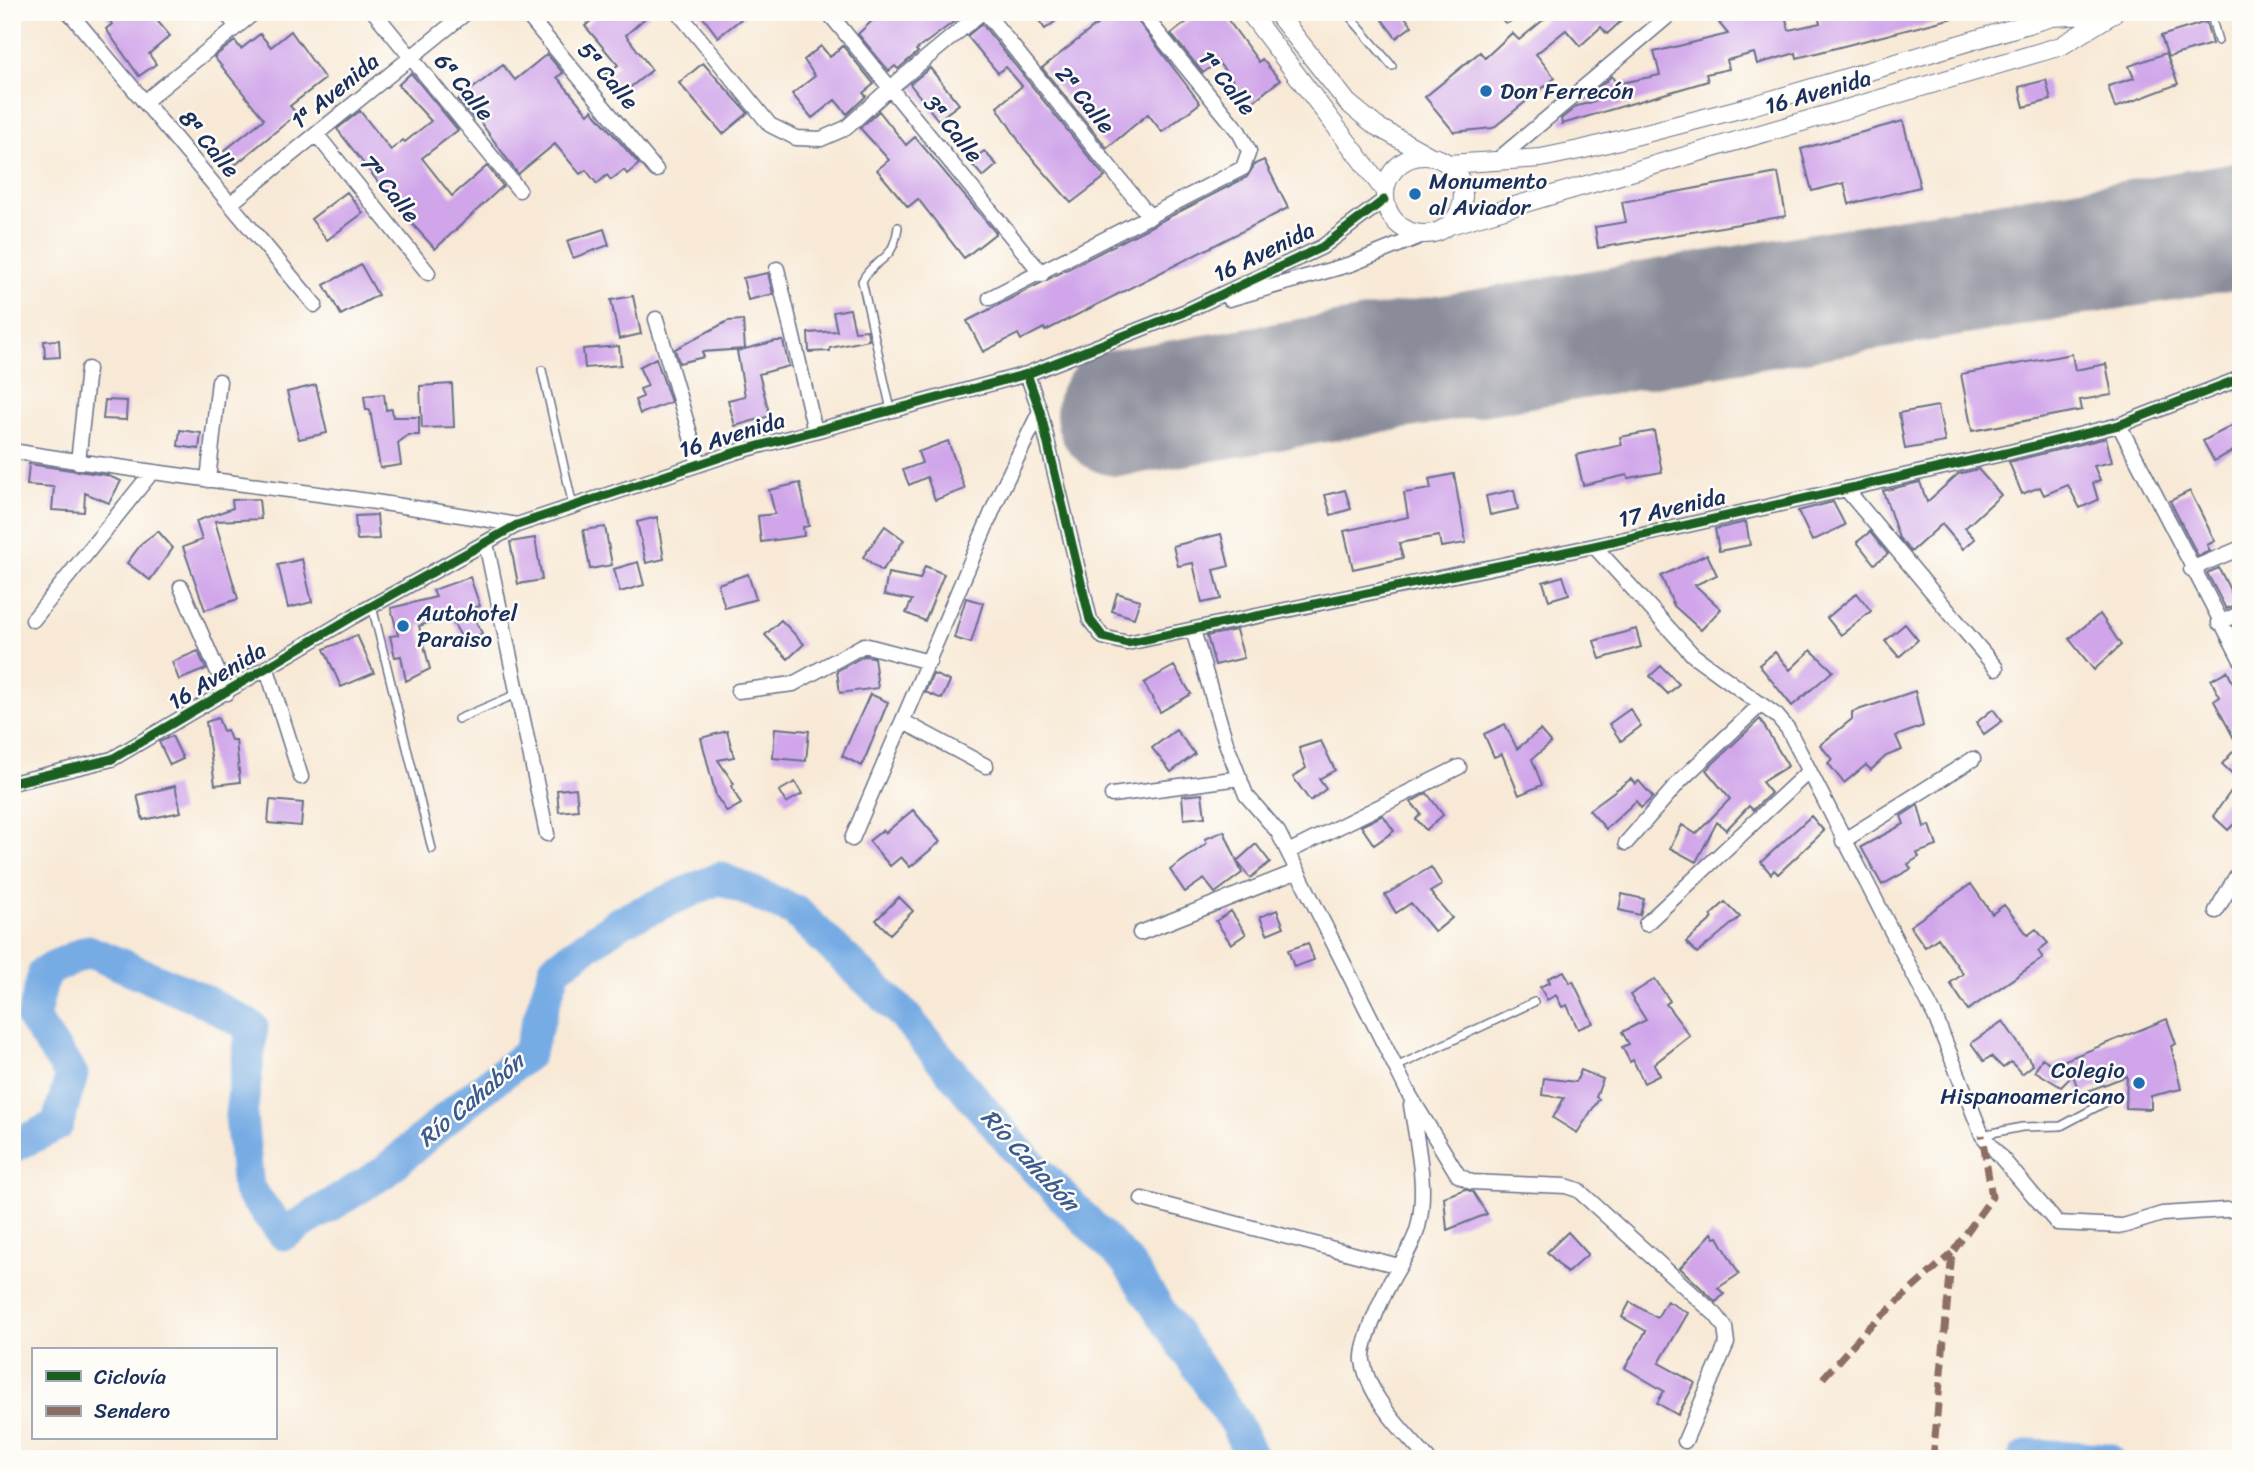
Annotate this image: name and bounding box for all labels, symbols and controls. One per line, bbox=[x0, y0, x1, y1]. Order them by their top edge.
street label: 5ª Calle bbox=[567, 32, 649, 120]
street label: 1ª Calle bbox=[1187, 41, 1267, 125]
street label: 1ª Avenida bbox=[281, 42, 389, 140]
street label: 6ª Calle bbox=[423, 43, 505, 131]
street label: 2ª Calle bbox=[1044, 56, 1126, 144]
street label: 16 Avenida bbox=[1760, 57, 1876, 127]
place label: Don Ferrecón bbox=[1500, 71, 1634, 112]
marker: Don Ferrecón bbox=[1478, 83, 1494, 99]
street label: 3ª Calle bbox=[912, 86, 994, 172]
street label: 8ª Calle bbox=[168, 100, 250, 188]
street label: 7ª Calle bbox=[349, 145, 431, 233]
place label: Monumento al Aviador bbox=[1429, 161, 1547, 228]
marker: Monumento al Aviador bbox=[1407, 186, 1423, 202]
street label: 16 Avenida bbox=[1206, 210, 1322, 294]
street label: 16 Avenida bbox=[674, 399, 791, 471]
street label: 17 Avenida bbox=[1614, 476, 1730, 540]
place label: Autohotel Paraiso bbox=[416, 593, 518, 660]
marker: Autohotel Paraiso bbox=[395, 618, 411, 634]
street label: 16 Avenida bbox=[160, 630, 275, 722]
water label: Río Cahabón bbox=[408, 1040, 536, 1158]
place label: Colegio Hispanoamericano bbox=[1940, 1050, 2125, 1117]
marker: Colegio Hispanoamericano bbox=[2131, 1075, 2147, 1091]
water label: Río Cahabón bbox=[971, 1098, 1091, 1224]
legend bbox=[32, 1348, 276, 1440]
text: Ciclovía bbox=[94, 1358, 167, 1396]
text: Sendero bbox=[94, 1392, 170, 1430]

